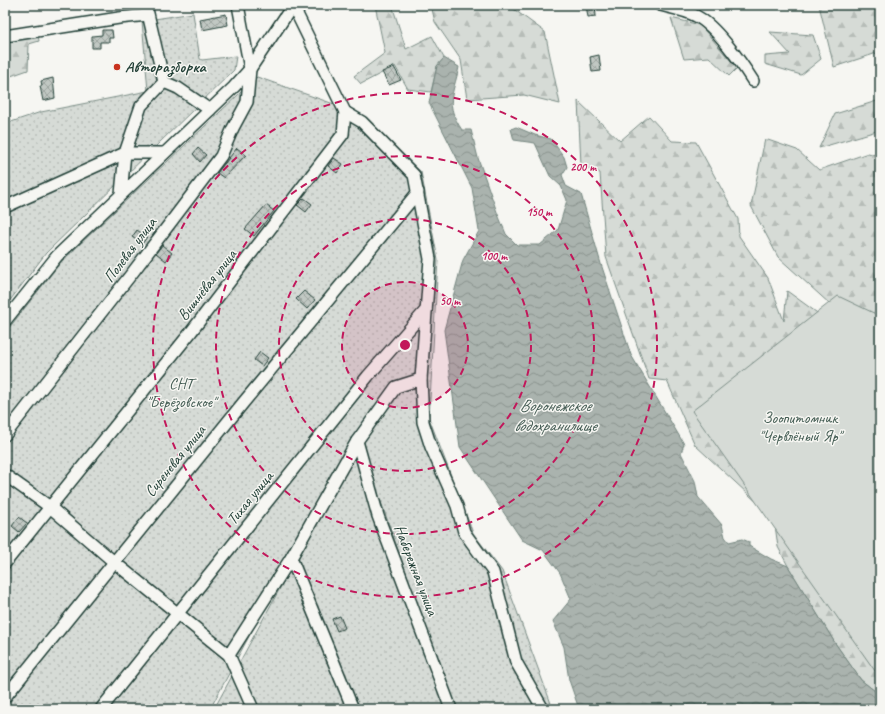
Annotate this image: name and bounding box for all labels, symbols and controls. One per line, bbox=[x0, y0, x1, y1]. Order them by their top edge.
place label: Авторазборка bbox=[125, 57, 208, 77]
marker: Авторазборка bbox=[112, 62, 122, 72]
text: 200 m bbox=[570, 159, 597, 175]
text: 150 m bbox=[526, 204, 553, 220]
street label: Полевая улица bbox=[99, 213, 162, 287]
street label: Вишнёвая улица bbox=[173, 244, 242, 325]
text: 100 m bbox=[481, 248, 508, 264]
text: 50 m bbox=[440, 293, 461, 309]
centre of rings bbox=[398, 338, 412, 352]
park label: СНТ "Берёзовское" bbox=[146, 374, 219, 412]
water label: Воронежское водохранилище bbox=[514, 395, 599, 436]
park label: Зоопитомник "Червлёный Яр" bbox=[759, 408, 844, 446]
street label: Сиреневая улица bbox=[140, 420, 211, 501]
street label: Тихая улица bbox=[222, 466, 279, 529]
street label: Набережная улица bbox=[389, 522, 443, 620]

